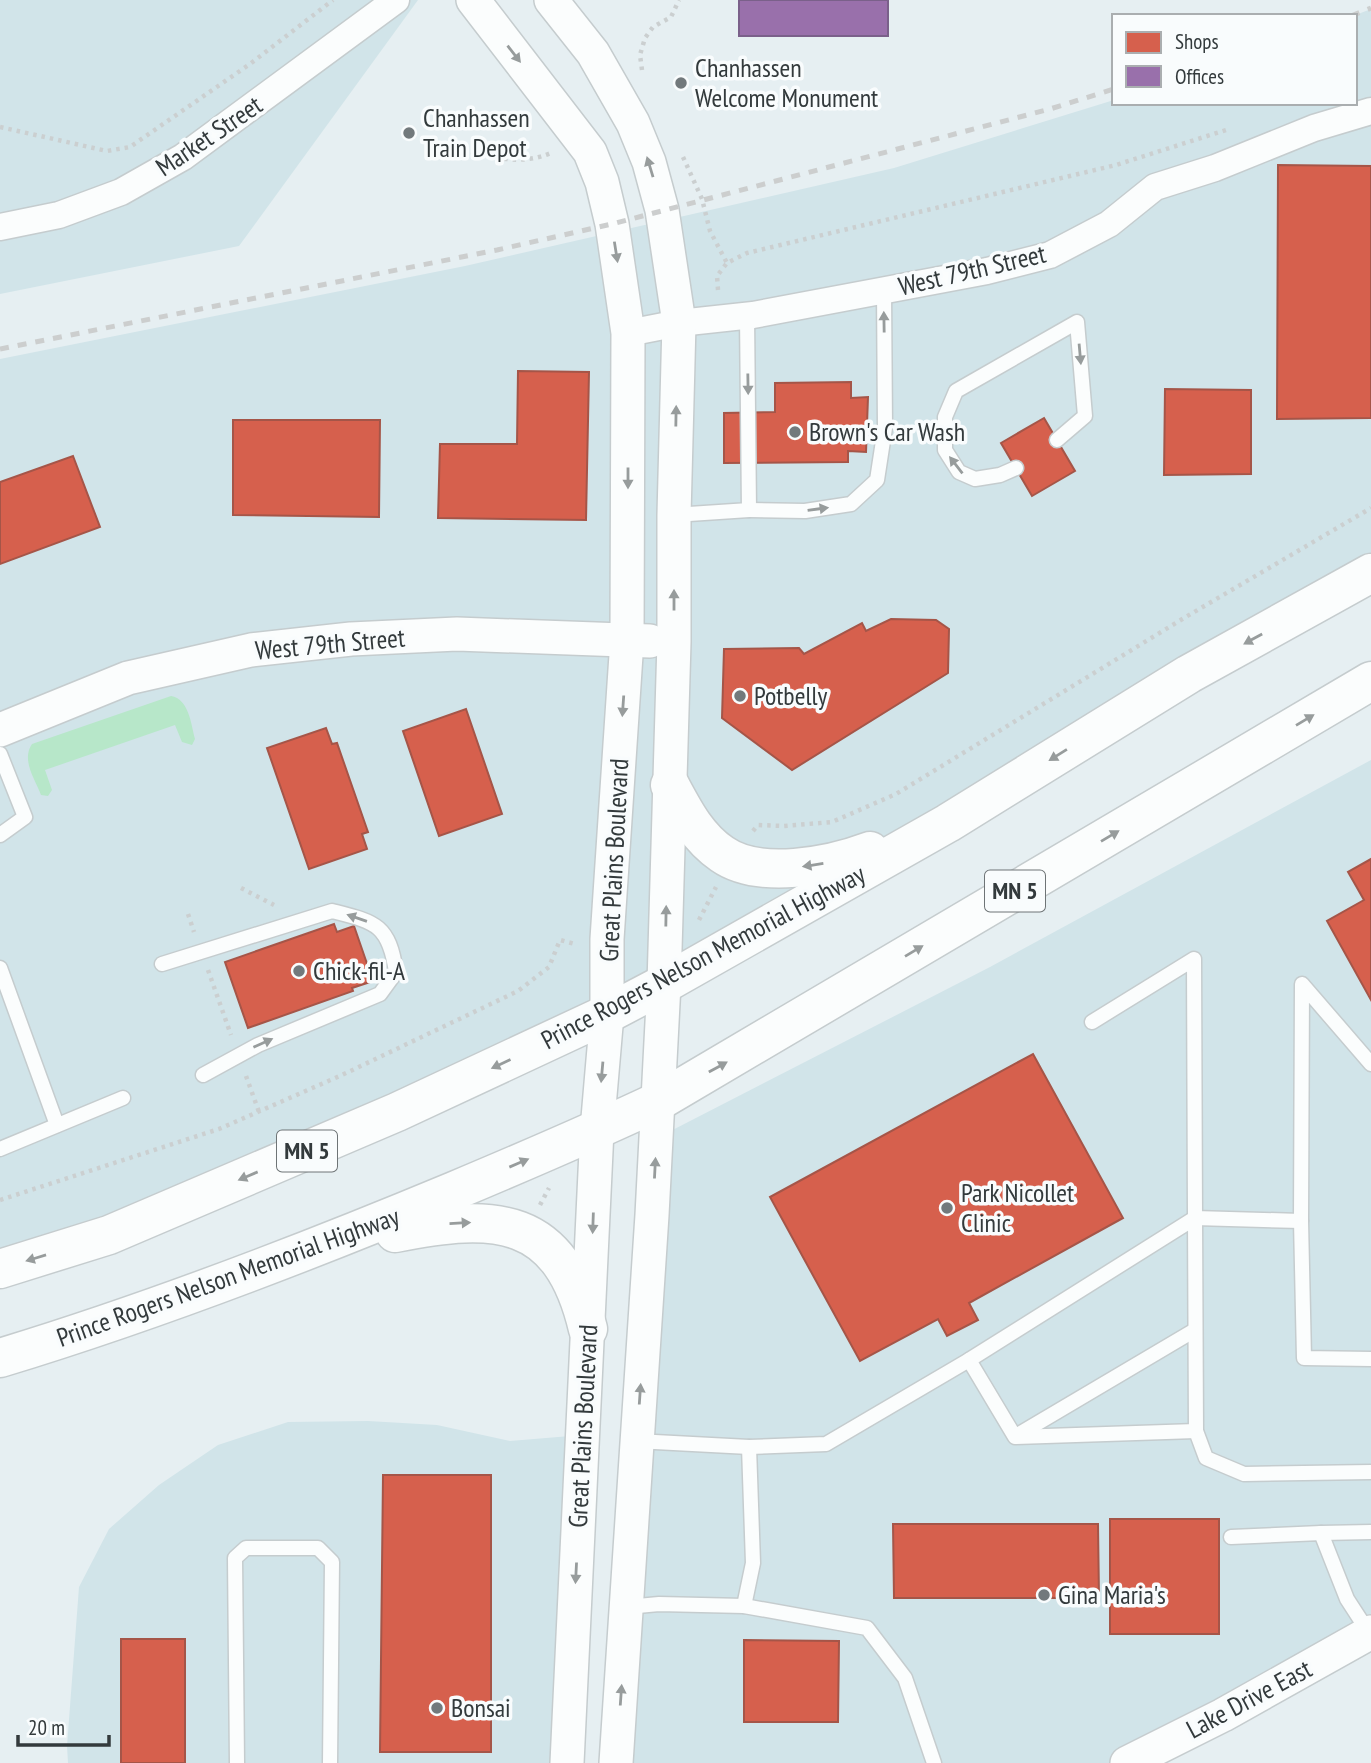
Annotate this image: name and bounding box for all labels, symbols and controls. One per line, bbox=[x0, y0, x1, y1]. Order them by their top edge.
legend bbox=[1112, 14, 1357, 105]
text: Shops bbox=[1175, 28, 1219, 55]
one-way arrow bbox=[507, 45, 521, 63]
place label: Chanhassen Welcome Monument bbox=[695, 51, 878, 114]
text: Offices bbox=[1175, 63, 1224, 90]
marker: Chanhassen Welcome Monument bbox=[673, 75, 689, 91]
street label: Market Street bbox=[149, 88, 268, 183]
place label: Chanhassen Train Depot bbox=[423, 101, 530, 164]
marker: Chanhassen Train Depot bbox=[401, 125, 417, 141]
one-way arrow bbox=[644, 156, 654, 177]
street label: West 79th Street bbox=[895, 237, 1049, 302]
one-way arrow bbox=[611, 241, 622, 263]
one-way arrow bbox=[878, 311, 890, 333]
one-way arrow bbox=[1075, 344, 1086, 366]
one-way arrow bbox=[742, 373, 754, 395]
one-way arrow bbox=[671, 405, 682, 427]
place label: Brown's Car Wash bbox=[809, 415, 965, 448]
marker: Brown's Car Wash bbox=[787, 424, 803, 440]
one-way arrow bbox=[948, 456, 963, 474]
one-way arrow bbox=[622, 468, 634, 490]
one-way arrow bbox=[807, 503, 829, 514]
one-way arrow bbox=[668, 588, 680, 610]
street label: West 79th Street bbox=[254, 621, 406, 666]
one-way arrow bbox=[1244, 633, 1263, 645]
place label: Potbelly bbox=[754, 679, 827, 712]
marker: Potbelly bbox=[732, 688, 748, 704]
one-way arrow bbox=[617, 695, 628, 717]
one-way arrow bbox=[1296, 713, 1315, 726]
one-way arrow bbox=[1048, 749, 1067, 762]
street label: Great Plains Boulevard bbox=[592, 758, 635, 962]
one-way arrow bbox=[1100, 829, 1119, 842]
street label: Prince Rogers Nelson Memorial Highway bbox=[535, 857, 871, 1056]
one-way arrow bbox=[802, 860, 824, 871]
road number: MN 5 bbox=[985, 870, 1045, 912]
one-way arrow bbox=[661, 905, 672, 927]
one-way arrow bbox=[347, 912, 368, 923]
one-way arrow bbox=[904, 945, 923, 958]
place label: Chick-fil-A bbox=[313, 954, 406, 987]
marker: Chick-fil-A bbox=[291, 963, 307, 979]
one-way arrow bbox=[253, 1037, 273, 1049]
one-way arrow bbox=[491, 1058, 511, 1069]
one-way arrow bbox=[596, 1061, 607, 1083]
one-way arrow bbox=[708, 1061, 728, 1073]
road number: MN 5 bbox=[277, 1130, 337, 1171]
one-way arrow bbox=[650, 1156, 661, 1178]
one-way arrow bbox=[509, 1157, 529, 1169]
one-way arrow bbox=[238, 1170, 258, 1182]
place label: Park Nicollet Clinic bbox=[961, 1176, 1074, 1239]
street label: Prince Rogers Nelson Memorial Highway bbox=[52, 1199, 404, 1354]
marker: Park Nicollet Clinic bbox=[939, 1200, 955, 1216]
one-way arrow bbox=[588, 1212, 599, 1234]
one-way arrow bbox=[450, 1217, 472, 1228]
one-way arrow bbox=[25, 1253, 46, 1263]
street label: Great Plains Boulevard bbox=[561, 1324, 604, 1528]
one-way arrow bbox=[634, 1383, 645, 1405]
one-way arrow bbox=[570, 1562, 581, 1584]
place label: Gina Maria's bbox=[1058, 1578, 1166, 1611]
marker: Gina Maria's bbox=[1036, 1587, 1052, 1603]
street label: Lake Drive East bbox=[1180, 1652, 1317, 1745]
one-way arrow bbox=[616, 1684, 627, 1706]
place label: Bonsai bbox=[451, 1691, 511, 1724]
marker: Bonsai bbox=[429, 1700, 445, 1716]
scale bar bbox=[18, 1704, 108, 1748]
text: 20 m bbox=[28, 1714, 65, 1741]

